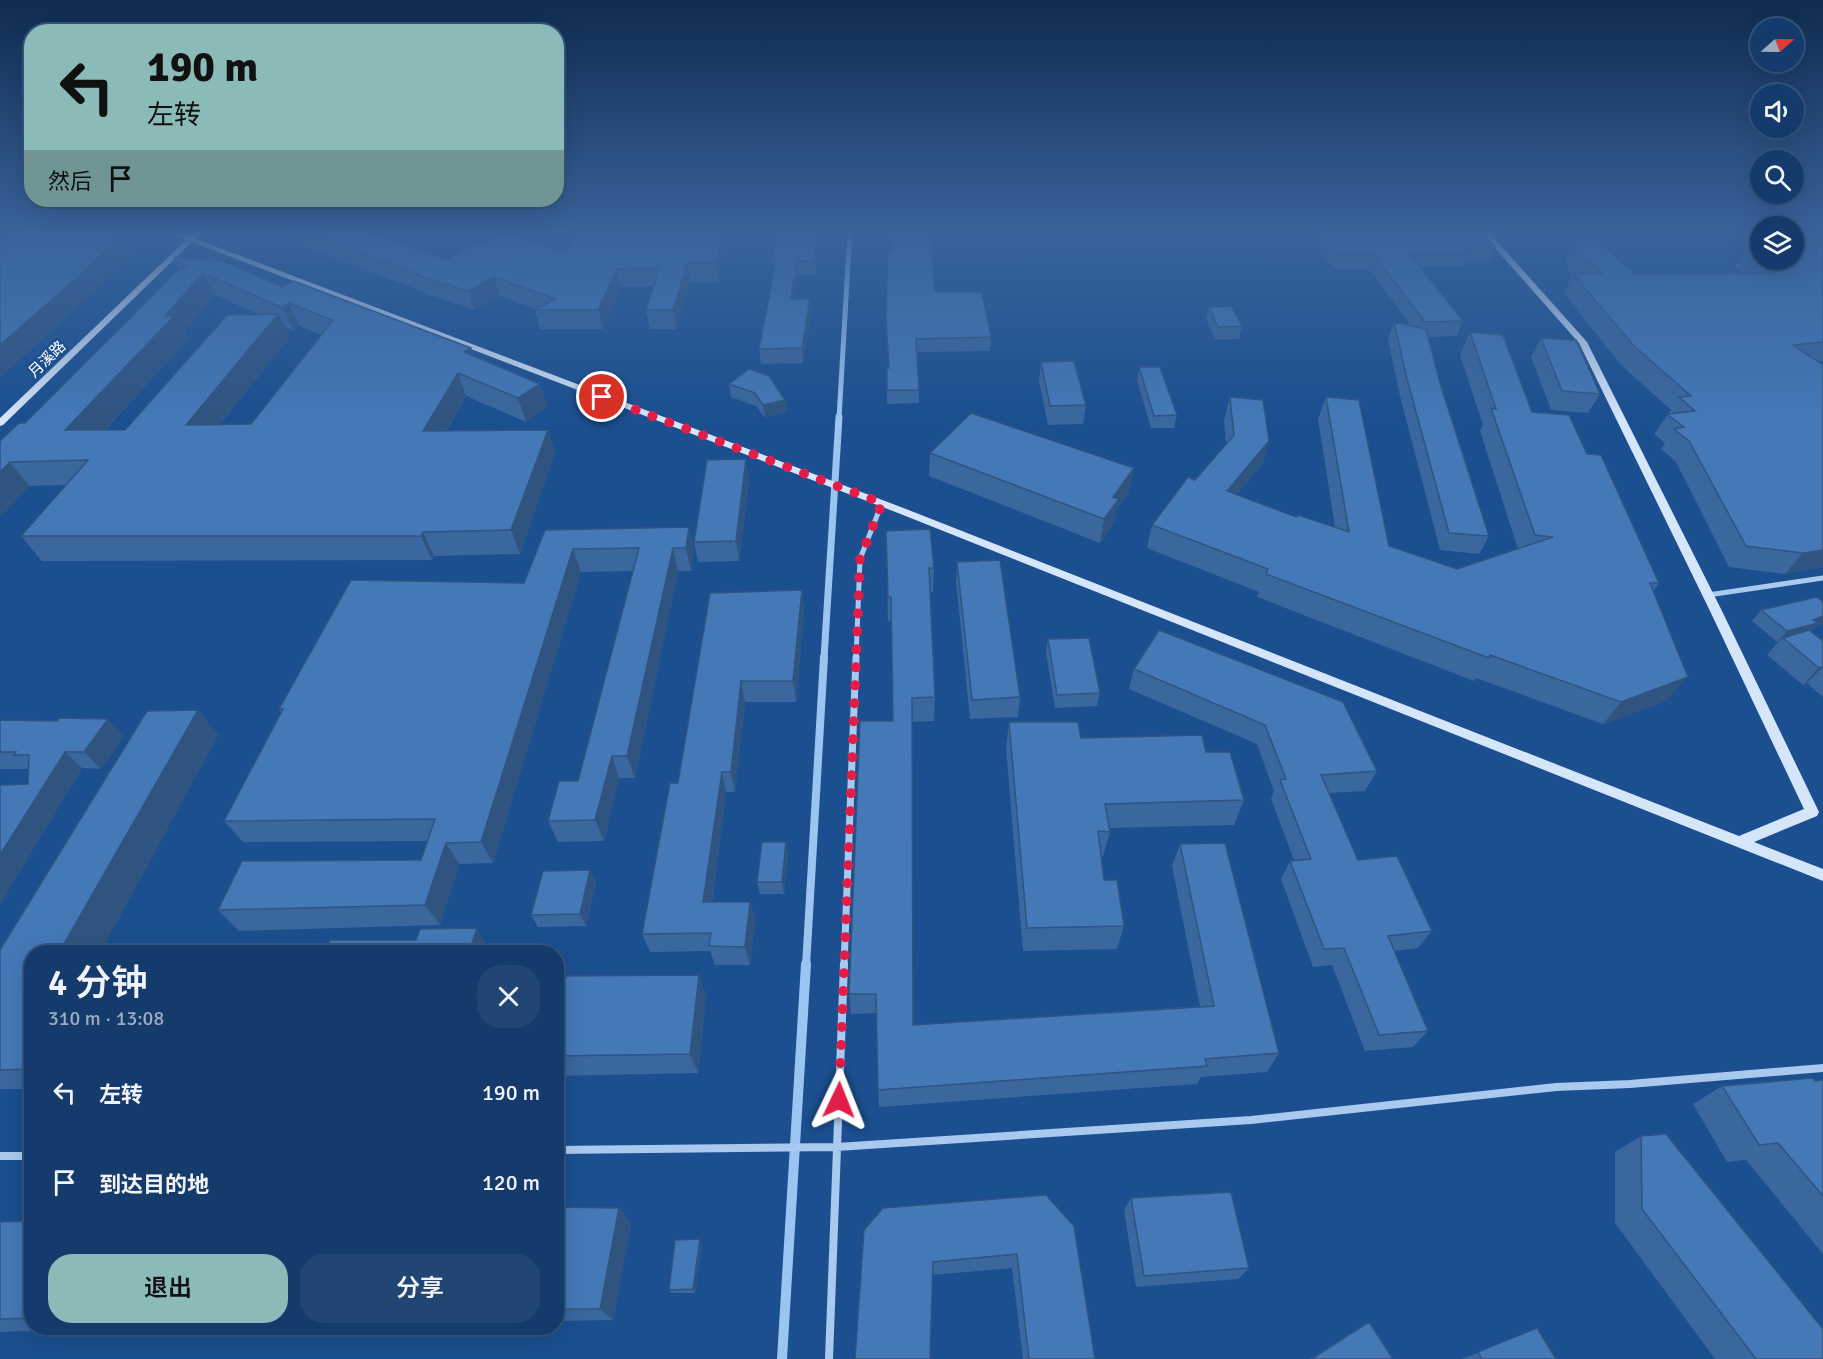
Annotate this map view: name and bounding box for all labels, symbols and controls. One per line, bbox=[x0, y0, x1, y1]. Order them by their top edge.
north arrow bbox=[1750, 18, 1804, 72]
map controls bbox=[1750, 18, 1804, 270]
text: 190 m bbox=[147, 42, 258, 93]
icon: left bbox=[48, 48, 126, 126]
button: sound bbox=[1750, 84, 1804, 138]
text: 左转 bbox=[147, 99, 201, 132]
button: search bbox=[1750, 150, 1804, 204]
icon: arrive bbox=[104, 162, 137, 195]
text: 然后 bbox=[48, 168, 92, 195]
button: layers bbox=[1750, 216, 1804, 270]
street label: 月溪路 bbox=[25, 337, 69, 381]
pin bbox=[576, 371, 627, 422]
icon: arrive bbox=[585, 380, 618, 413]
text: 4 分钟 bbox=[48, 961, 147, 1006]
button: close bbox=[477, 965, 540, 1028]
text: 310 m · 13:08 bbox=[48, 1006, 164, 1031]
position arrow bbox=[807, 1068, 871, 1132]
icon: left bbox=[48, 1076, 81, 1109]
text: 190 m bbox=[482, 1079, 540, 1106]
text: 左转 bbox=[99, 1081, 143, 1108]
icon: arrive bbox=[48, 1166, 81, 1199]
text: 120 m bbox=[482, 1169, 540, 1196]
text: 到达目的地 bbox=[99, 1171, 209, 1198]
button: 退出 bbox=[48, 1254, 288, 1323]
button: 分享 bbox=[300, 1254, 540, 1323]

